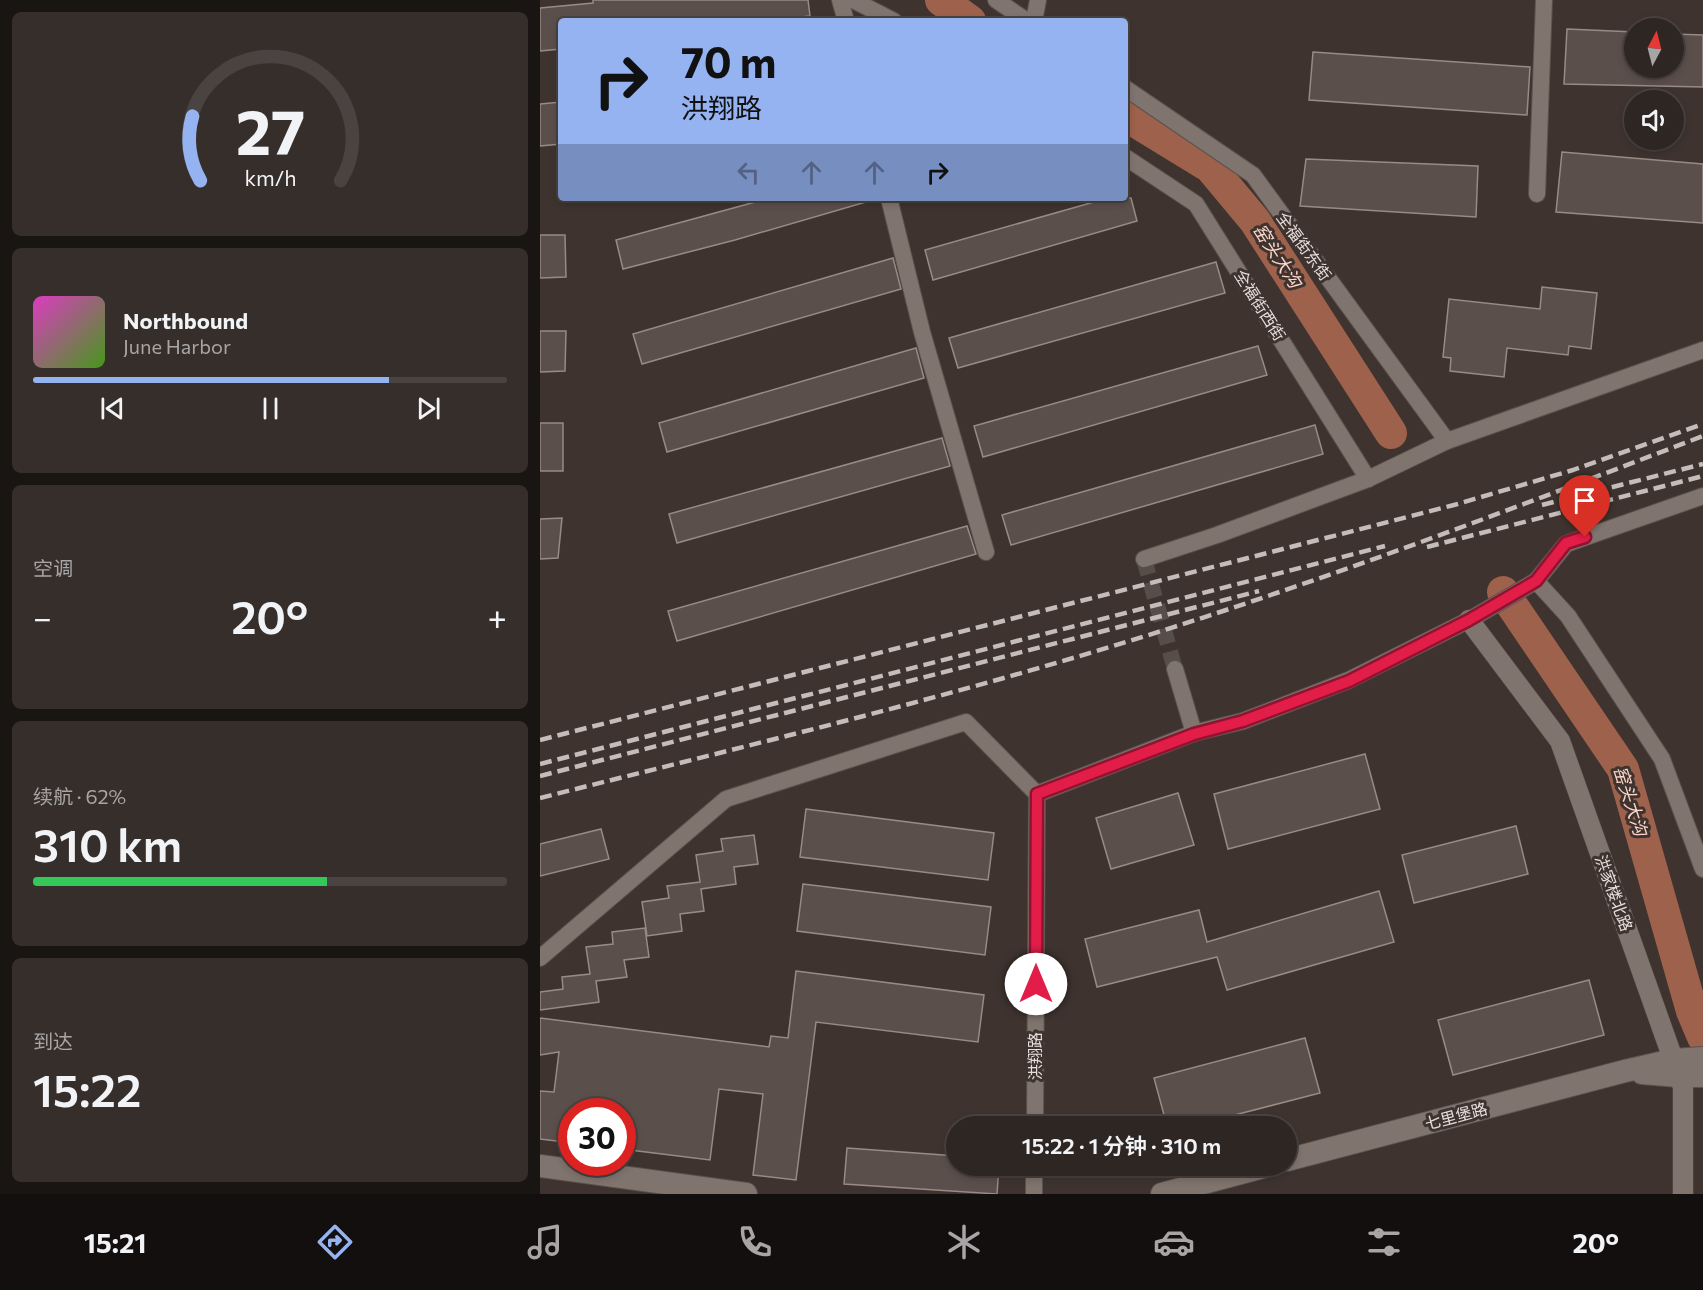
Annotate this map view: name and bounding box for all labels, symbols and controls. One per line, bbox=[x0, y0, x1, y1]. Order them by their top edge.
north arrow bbox=[1624, 18, 1684, 78]
map controls bbox=[1624, 18, 1684, 150]
text: 70 m bbox=[681, 35, 776, 87]
icon: right bbox=[582, 42, 660, 120]
button: sound bbox=[1624, 90, 1684, 150]
text: 洪翔路 bbox=[681, 91, 762, 124]
text: 27 bbox=[235, 92, 305, 168]
icon: left bbox=[732, 156, 765, 189]
icon: ahead bbox=[795, 156, 828, 189]
icon: ahead bbox=[858, 156, 891, 189]
icon: right bbox=[921, 156, 954, 189]
text: km/h bbox=[244, 165, 296, 191]
street label: 全福街东街 bbox=[1273, 208, 1336, 284]
water label: 窑头大沟 bbox=[1249, 219, 1308, 293]
street label: 全福街西街 bbox=[1231, 266, 1290, 344]
text: Northbound bbox=[123, 307, 248, 334]
text: June Harbor bbox=[123, 334, 231, 358]
icon: previous bbox=[96, 392, 129, 425]
icon: pause bbox=[254, 392, 287, 425]
icon: next bbox=[412, 392, 445, 425]
pin bbox=[1559, 475, 1610, 537]
icon: arrive bbox=[1568, 484, 1601, 517]
text: 空调 bbox=[33, 556, 73, 580]
text: 20° bbox=[231, 588, 308, 643]
text: − bbox=[33, 596, 52, 637]
text: + bbox=[488, 596, 507, 637]
water label: 窑头大沟 bbox=[1609, 763, 1653, 840]
text: 续航 · 62% bbox=[33, 784, 126, 808]
text: 310 km bbox=[33, 816, 182, 871]
street label: 洪家楼北路 bbox=[1592, 852, 1637, 934]
position arrow bbox=[1004, 952, 1068, 1016]
text: 到达 bbox=[33, 1029, 73, 1053]
street label: 洪翔路 bbox=[1025, 1032, 1044, 1080]
text: 15:22 bbox=[33, 1061, 141, 1116]
speed limit sign: 30 bbox=[558, 1098, 636, 1176]
street label: 七里堡路 bbox=[1422, 1098, 1489, 1133]
text: 15:22 · 1 分钟 · 310 m bbox=[1022, 1132, 1221, 1159]
icon: directions bbox=[314, 1221, 356, 1263]
icon: music bbox=[524, 1221, 566, 1263]
icon: phone bbox=[734, 1221, 776, 1263]
icon: climate bbox=[943, 1221, 985, 1263]
icon: car bbox=[1153, 1221, 1195, 1263]
icon: filters bbox=[1363, 1221, 1405, 1263]
text: 15:21 bbox=[84, 1226, 147, 1259]
text: 20° bbox=[1572, 1226, 1619, 1259]

